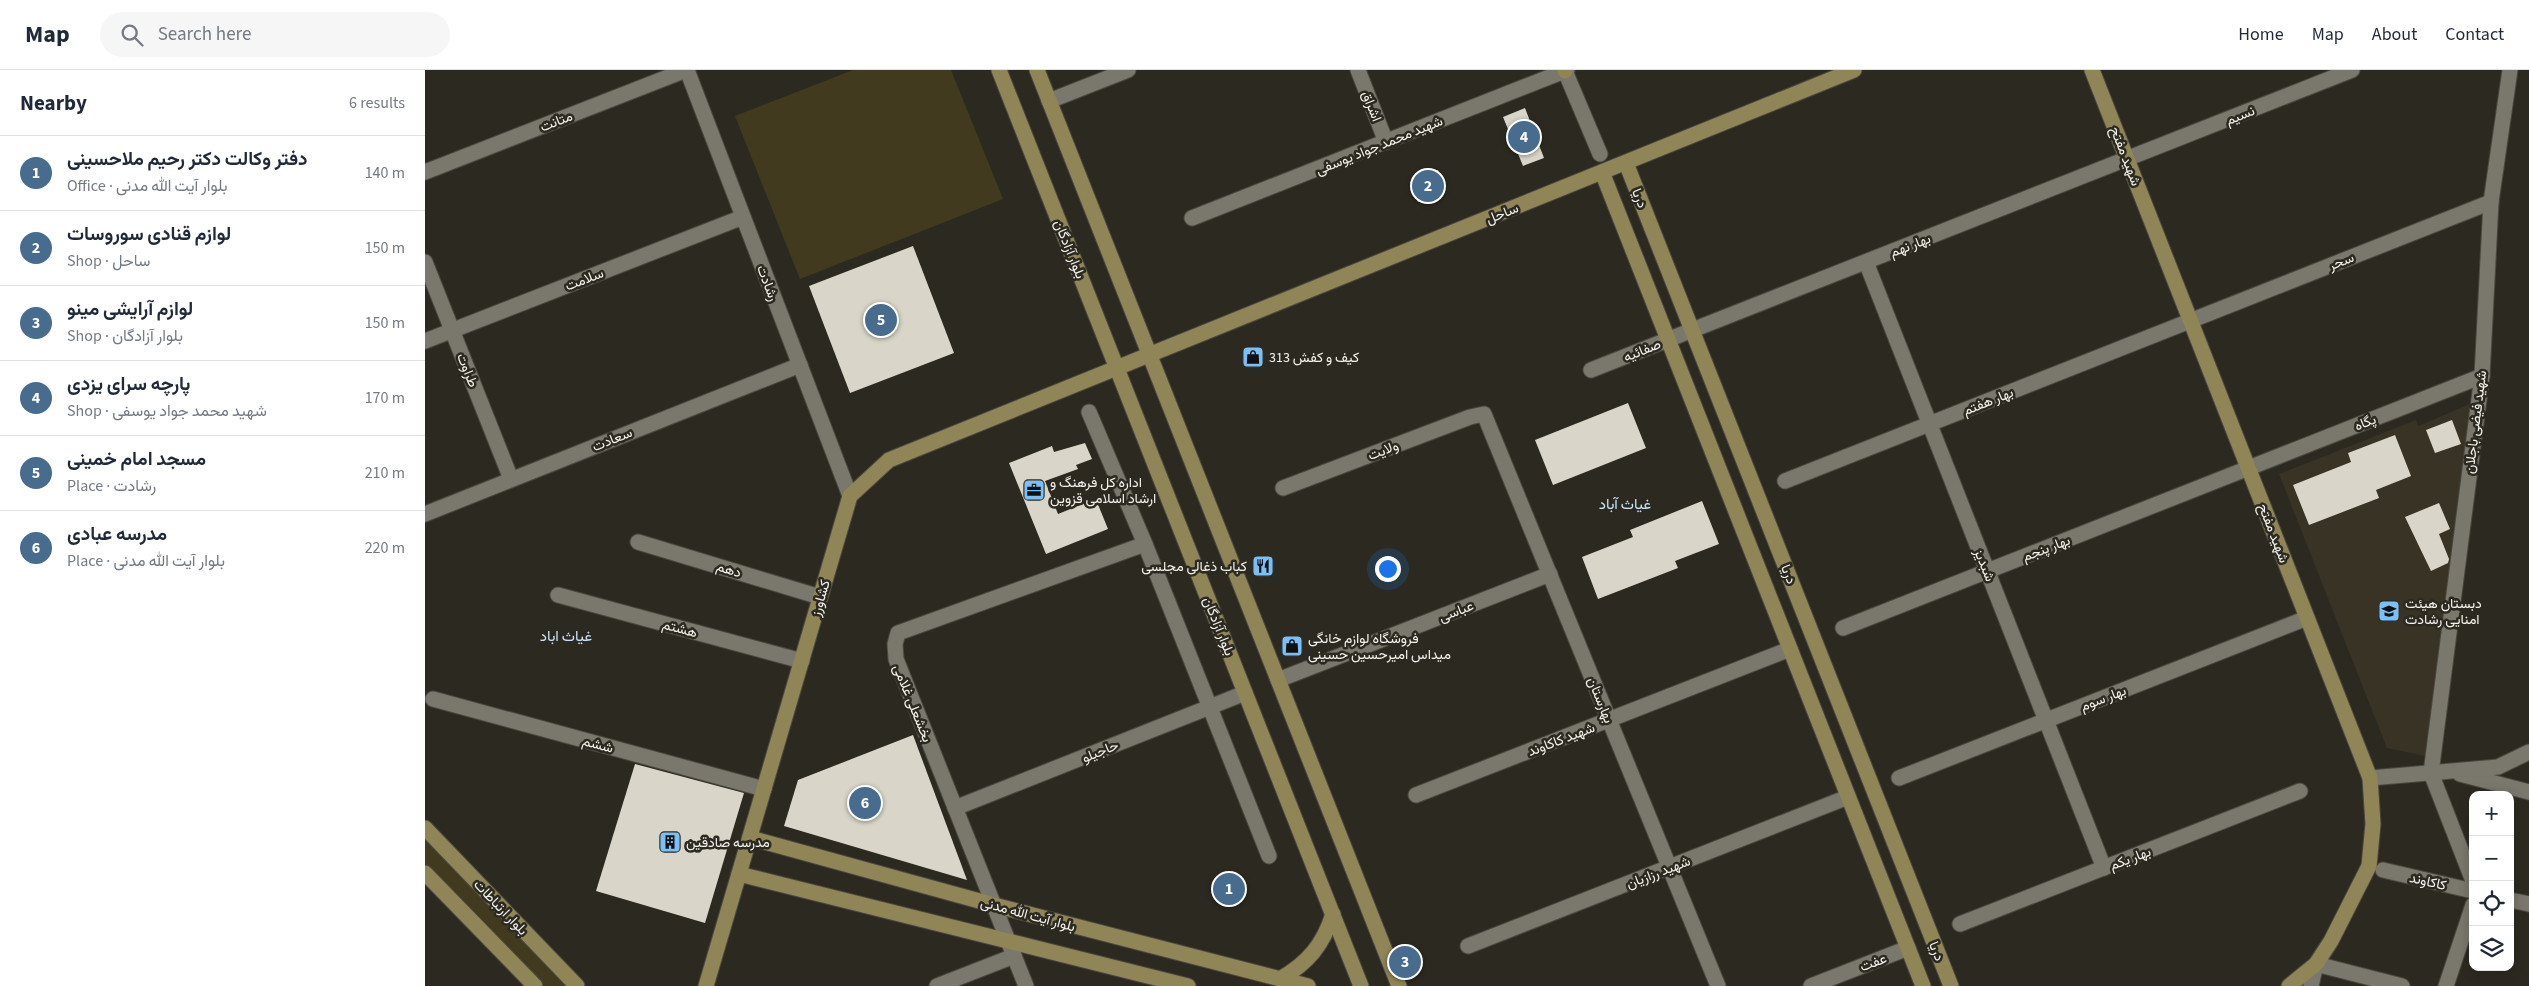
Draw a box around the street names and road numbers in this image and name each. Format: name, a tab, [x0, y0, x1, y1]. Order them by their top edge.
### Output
street label: اشراق	[1356, 88, 1386, 125]
street label: نسیم	[2223, 101, 2258, 131]
street label: متانت	[537, 107, 576, 137]
street label: شهید محمد جواد یوسفی	[1313, 111, 1446, 181]
street label: شهید مفتح	[2105, 124, 2146, 189]
street label: دریا	[1626, 186, 1652, 211]
street label: ساحل	[1483, 198, 1522, 229]
street label: بلوار آزادگان	[1048, 217, 1090, 282]
street label: بهار نهم	[1887, 229, 1934, 263]
street label: سحر	[2325, 248, 2357, 276]
street label: رشادت	[751, 262, 783, 305]
street label: سلامت	[562, 263, 607, 296]
street label: صفائیه	[1621, 334, 1664, 368]
street label: طراوت	[451, 350, 483, 390]
street label: شهید فیضی باجلان	[2460, 369, 2492, 475]
street label: بهار هفتم	[1960, 383, 2017, 421]
street label: پگاه	[2352, 410, 2379, 436]
street label: سعادت	[589, 423, 635, 457]
street label: ولایت	[1365, 436, 1402, 466]
street label: شهید مفتح	[2253, 501, 2294, 566]
street label: بهار پنجم	[2020, 531, 2073, 567]
street label: شبدیز	[1968, 545, 2000, 585]
street label: دهم	[714, 557, 744, 583]
street label: دریا	[1775, 562, 1801, 587]
street label: کشاورز	[806, 578, 836, 620]
street label: بلوار آزادگان	[1197, 594, 1239, 659]
street label: عباسی	[1436, 596, 1477, 628]
street label: هشتم	[660, 615, 700, 643]
street label: بخشعلی غلامی	[887, 661, 937, 745]
street label: بهارستان	[1582, 674, 1618, 726]
street label: بهار سوم	[2077, 681, 2129, 717]
street label: شهید کاکاوند	[1525, 718, 1598, 762]
street label: ششم	[580, 731, 616, 759]
street label: حاجیلو	[1079, 736, 1122, 768]
street label: بهار یکم	[2107, 842, 2154, 876]
street label: شهید رزازیان	[1623, 852, 1693, 894]
street label: کاکاوند	[2407, 868, 2448, 896]
street label: بلوار ارتباطات	[469, 875, 532, 940]
street label: بلوار آیت الله مدنی	[978, 893, 1077, 937]
street label: دریا	[1923, 939, 1949, 964]
street label: عفت	[1857, 949, 1890, 977]

